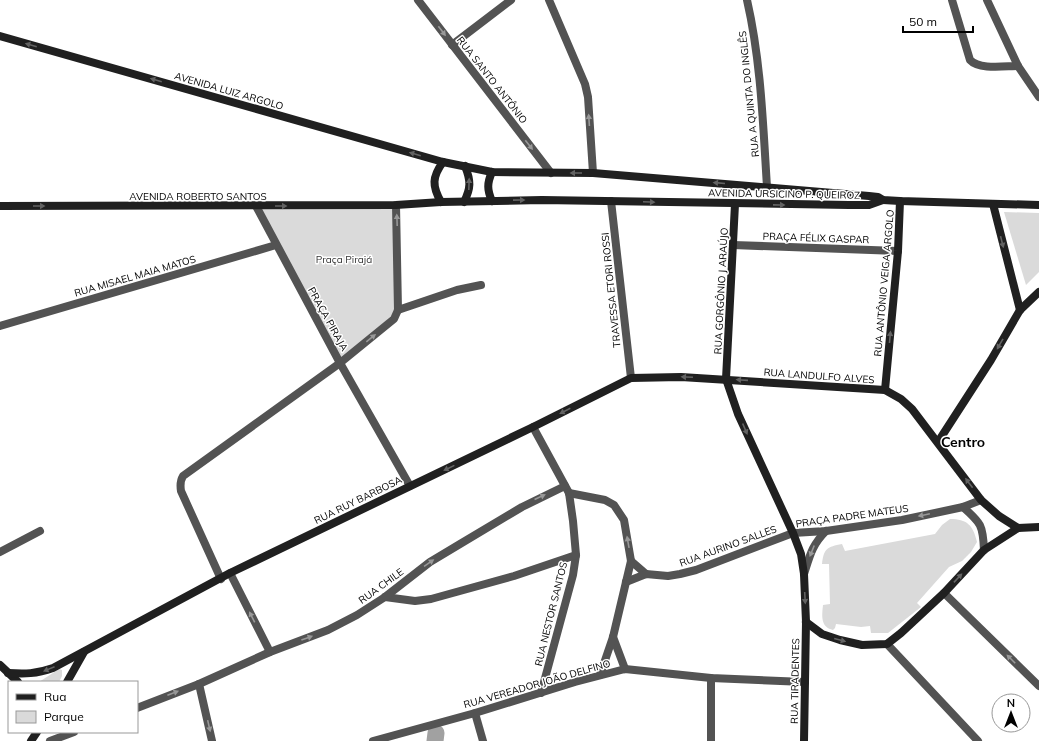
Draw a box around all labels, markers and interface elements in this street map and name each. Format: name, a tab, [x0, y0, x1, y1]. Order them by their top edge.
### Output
scale bar	[903, 8, 973, 34]
text: 50 m	[909, 14, 937, 29]
one-way arrow	[437, 26, 446, 37]
street label: RUA A QUINTA DO INGLÊS	[736, 30, 762, 158]
street label: RUA SANTO ANTÔNIO	[454, 34, 530, 126]
one-way arrow	[25, 42, 37, 48]
street label: AVENIDA LUIZ ARGOLO	[173, 69, 285, 113]
one-way arrow	[150, 77, 162, 83]
one-way arrow	[586, 114, 593, 126]
one-way arrow	[525, 140, 534, 151]
one-way arrow	[409, 151, 421, 157]
one-way arrow	[569, 170, 582, 176]
one-way arrow	[466, 177, 472, 190]
one-way arrow	[713, 179, 725, 186]
street label: AVENIDA URSICINO P. QUEIROZ	[708, 186, 860, 202]
street label: AVENIDA ROBERTO SANTOS	[129, 190, 267, 203]
one-way arrow	[513, 197, 525, 204]
one-way arrow	[643, 199, 656, 205]
one-way arrow	[773, 202, 786, 208]
one-way arrow	[33, 203, 46, 209]
one-way arrow	[275, 203, 288, 209]
street label: RUA ANTÔNIO VEIGA ARGOLO	[871, 209, 897, 357]
one-way arrow	[393, 214, 400, 226]
street label: RUA GORGÔNIO J ARAÚJO	[711, 227, 731, 355]
street label: PRAÇA FÉLIX GASPAR	[762, 230, 870, 246]
street label: TRAVESSA ETORI ROSSI	[598, 232, 624, 348]
one-way arrow	[1000, 236, 1006, 248]
street label: RUA MISAEL MAIA MATOS	[73, 252, 197, 300]
park label: Praça Pirajá	[316, 253, 372, 266]
street label: PRAÇA PIRAJA	[305, 285, 351, 354]
one-way arrow	[887, 331, 893, 343]
one-way arrow	[365, 334, 376, 343]
one-way arrow	[997, 338, 1004, 350]
street label: RUA LANDULFO ALVES	[763, 366, 875, 386]
one-way arrow	[681, 374, 693, 381]
one-way arrow	[736, 377, 748, 384]
one-way arrow	[560, 408, 571, 414]
one-way arrow	[742, 424, 748, 436]
district label: Centro	[941, 433, 985, 451]
one-way arrow	[443, 465, 454, 471]
street label: RUA RUY BARBOSA	[312, 473, 405, 527]
one-way arrow	[965, 478, 973, 489]
one-way arrow	[535, 494, 546, 500]
street label: PRAÇA PADRE MATEUS	[795, 502, 909, 530]
one-way arrow	[918, 513, 931, 519]
street label: RUA AURINO SALLES	[678, 522, 778, 570]
one-way arrow	[625, 536, 631, 549]
one-way arrow	[808, 545, 814, 557]
one-way arrow	[423, 559, 434, 568]
street label: RUA NESTOR SANTOS	[532, 561, 570, 667]
street label: RUA CHILE	[356, 565, 406, 607]
one-way arrow	[953, 573, 963, 583]
one-way arrow	[802, 592, 808, 605]
one-way arrow	[249, 611, 256, 623]
one-way arrow	[301, 635, 313, 641]
one-way arrow	[835, 637, 847, 643]
street label: RUA TIRADENTES	[788, 638, 802, 724]
one-way arrow	[1006, 654, 1016, 664]
street label: RUA VEREADOR JOÃO DELFINO	[462, 657, 612, 711]
one-way arrow	[44, 666, 55, 672]
legend	[8, 681, 138, 733]
text: Rua	[44, 689, 66, 704]
one-way arrow	[168, 690, 180, 696]
north arrow	[991, 693, 1031, 733]
text: N	[1007, 696, 1015, 710]
text: Parque	[44, 709, 84, 724]
one-way arrow	[206, 720, 212, 732]

